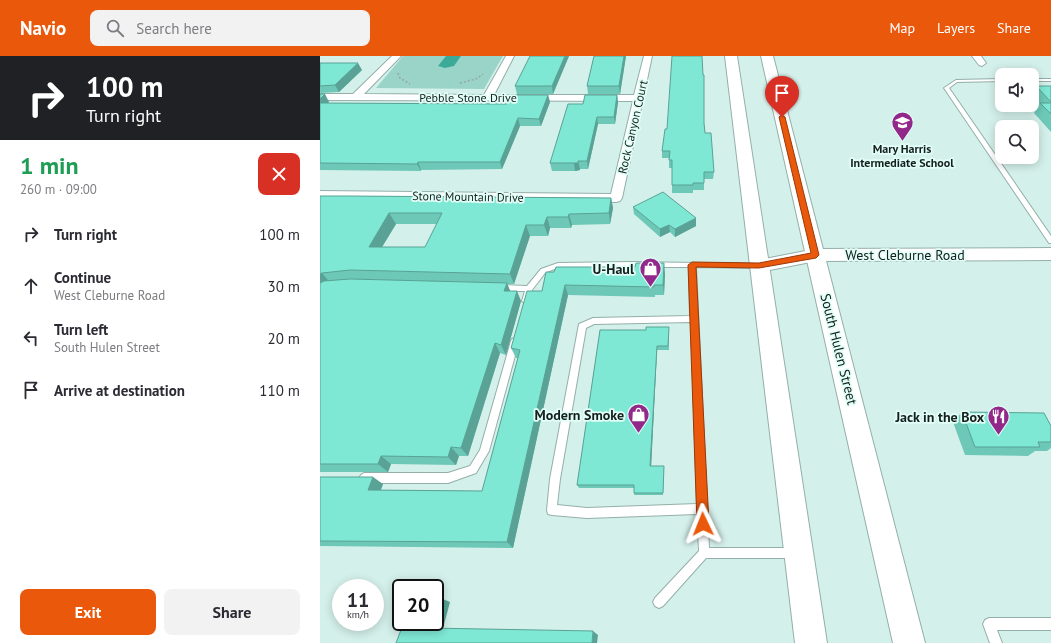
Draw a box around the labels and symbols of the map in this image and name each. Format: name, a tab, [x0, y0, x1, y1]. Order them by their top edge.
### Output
pin	[765, 76, 799, 117]
street label: Rock Canyon Court	[614, 79, 651, 175]
street label: Pebble Stone Drive	[419, 90, 517, 105]
school or university icon: Mary Harris Intermediate School	[889, 109, 915, 142]
place label: Mary Harris Intermediate School	[850, 141, 954, 170]
street label: Stone Mountain Drive	[412, 188, 524, 205]
street label: West Cleburne Road	[845, 246, 965, 264]
shop icon: U-Haul	[637, 256, 663, 289]
place label: U-Haul	[592, 260, 635, 278]
street label: South Hulen Street	[816, 292, 862, 407]
shop icon: Modern Smoke	[626, 402, 652, 435]
restaurant icon: Jack in the Box	[986, 404, 1012, 437]
place label: Modern Smoke	[535, 406, 624, 424]
place label: Jack in the Box	[894, 408, 985, 426]
position arrow	[682, 503, 724, 545]
speed limit sign: 20	[392, 579, 444, 631]

